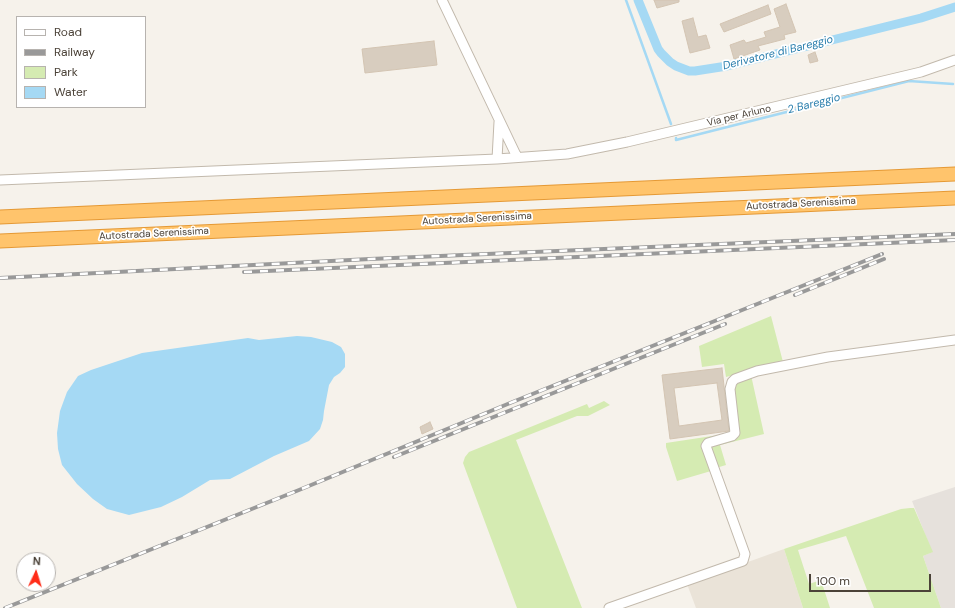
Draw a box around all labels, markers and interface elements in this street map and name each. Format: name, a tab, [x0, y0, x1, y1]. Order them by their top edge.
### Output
legend	[16, 16, 146, 108]
text: Road	[54, 24, 82, 40]
water label: Derivatore di Bareggio	[721, 33, 835, 73]
text: Railway	[54, 44, 95, 60]
text: Park	[54, 64, 78, 80]
text: Water	[54, 84, 87, 100]
water label: 2 Bareggio	[786, 91, 842, 117]
street label: Via per Arluno	[706, 103, 772, 129]
street label: Autostrada Serenissima	[746, 195, 856, 213]
street label: Autostrada Serenissima	[422, 210, 532, 228]
street label: Autostrada Serenissima	[99, 225, 209, 243]
north arrow	[16, 552, 56, 592]
text: N	[32, 554, 41, 568]
scale bar	[811, 566, 933, 592]
text: 100 m	[816, 573, 850, 589]

